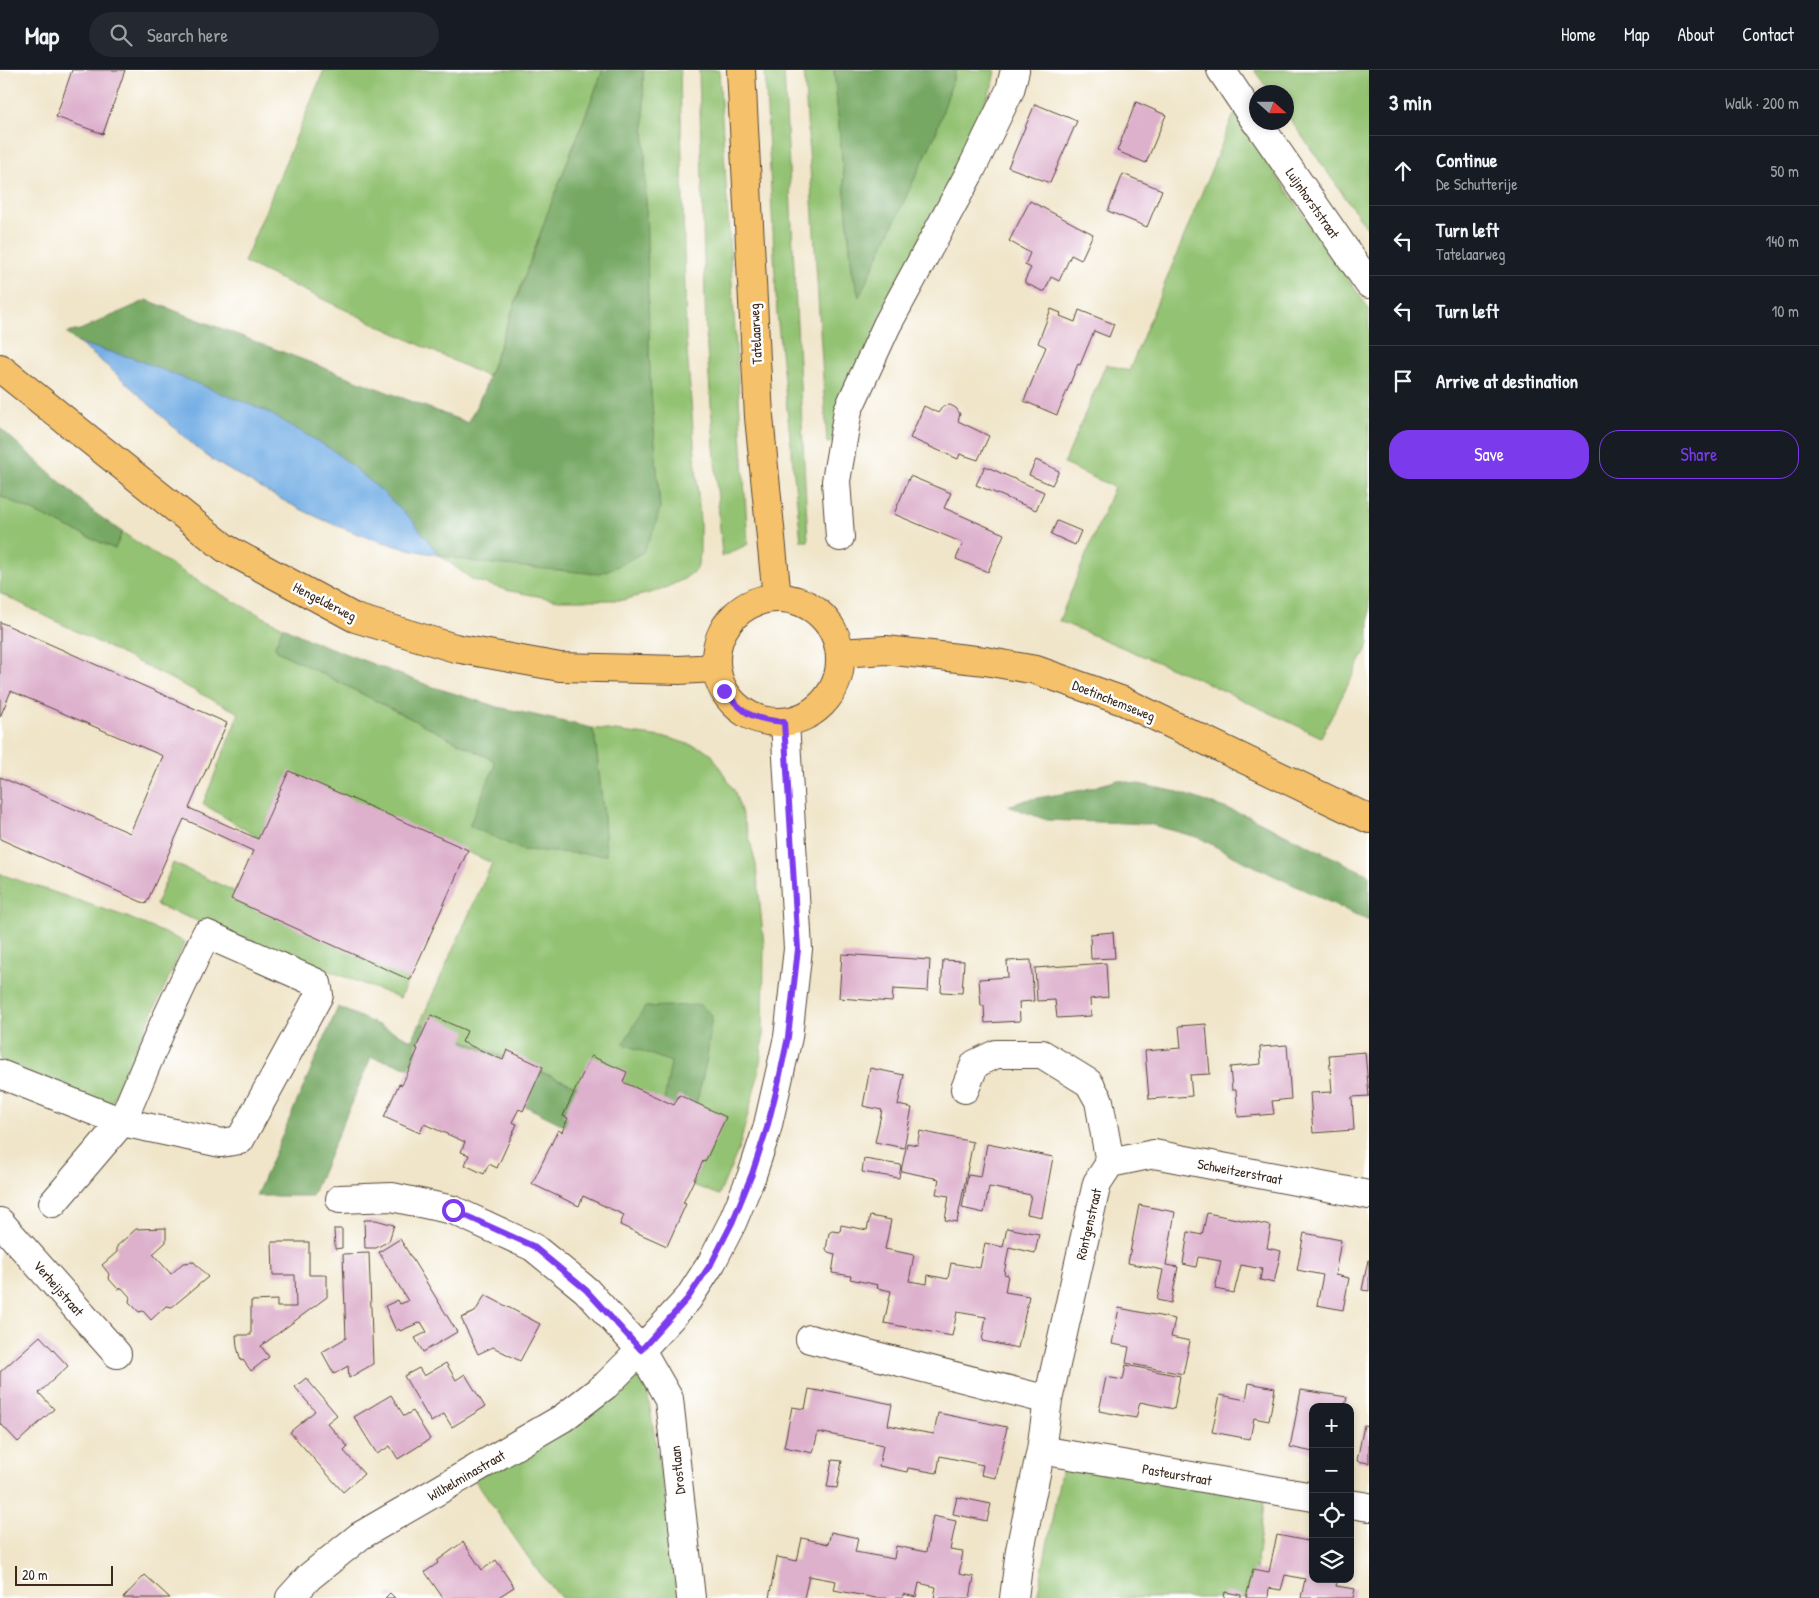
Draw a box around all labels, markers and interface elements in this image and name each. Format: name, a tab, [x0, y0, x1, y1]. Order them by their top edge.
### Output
search box	[89, 12, 439, 57]
text: Map	[25, 19, 59, 51]
icon: search	[107, 21, 135, 49]
text: Search here	[147, 22, 228, 48]
text: Home	[1561, 22, 1596, 47]
text: Map	[1624, 22, 1649, 47]
text: About	[1677, 22, 1714, 47]
text: Contact	[1742, 22, 1794, 47]
north arrow	[1249, 85, 1294, 130]
text: 3 min	[1389, 88, 1432, 117]
text: Walk · 200 m	[1725, 92, 1799, 114]
text: Continue	[1436, 147, 1497, 173]
icon: ahead	[1389, 157, 1417, 185]
text: 50 m	[1771, 160, 1799, 182]
street label: Luijnhorststraat	[1281, 164, 1344, 243]
text: De Schutterije	[1436, 173, 1518, 195]
text: Turn left	[1436, 217, 1499, 243]
icon: left	[1389, 227, 1417, 255]
text: 140 m	[1765, 230, 1799, 252]
text: Tatelaarweg	[1436, 243, 1506, 265]
icon: left	[1389, 297, 1417, 325]
text: Turn left	[1436, 298, 1499, 324]
text: 10 m	[1771, 300, 1799, 322]
street label: Tatelaarweg	[744, 303, 767, 365]
icon: arrive	[1389, 367, 1417, 395]
text: Arrive at destination	[1436, 368, 1578, 394]
button: Save	[1389, 430, 1589, 479]
button: Share	[1599, 430, 1799, 479]
street label: Hengelderweg	[290, 577, 360, 626]
street label: Doetinchemseweg	[1069, 675, 1158, 726]
route end	[713, 680, 736, 703]
street label: Schweitzerstraat	[1196, 1153, 1284, 1189]
street label: Röntgenstraat	[1071, 1186, 1106, 1262]
route start	[442, 1199, 465, 1222]
street label: Verheijstraat	[29, 1256, 89, 1321]
map controls	[1309, 1403, 1354, 1583]
button: +	[1309, 1403, 1354, 1448]
street label: Wilhelminastraat	[424, 1445, 508, 1505]
street label: Drostlaan	[665, 1445, 689, 1495]
button: −	[1309, 1448, 1354, 1493]
street label: Pasteurstraat	[1141, 1459, 1213, 1489]
button: locate	[1309, 1493, 1354, 1538]
button: layers	[1309, 1538, 1354, 1583]
scale bar	[15, 1563, 112, 1586]
text: 20 m	[22, 1565, 48, 1584]

